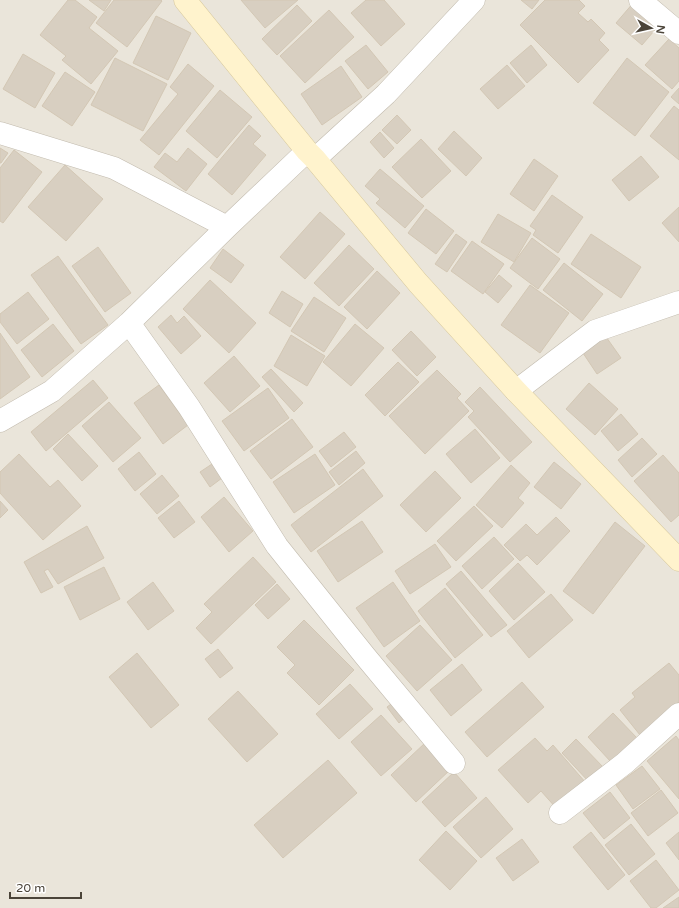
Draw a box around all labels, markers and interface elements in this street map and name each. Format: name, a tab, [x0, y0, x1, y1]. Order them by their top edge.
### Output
north arrow	[631, 8, 671, 48]
text: N	[653, 24, 667, 35]
scale bar	[10, 874, 81, 900]
text: 20 m	[16, 881, 45, 895]

